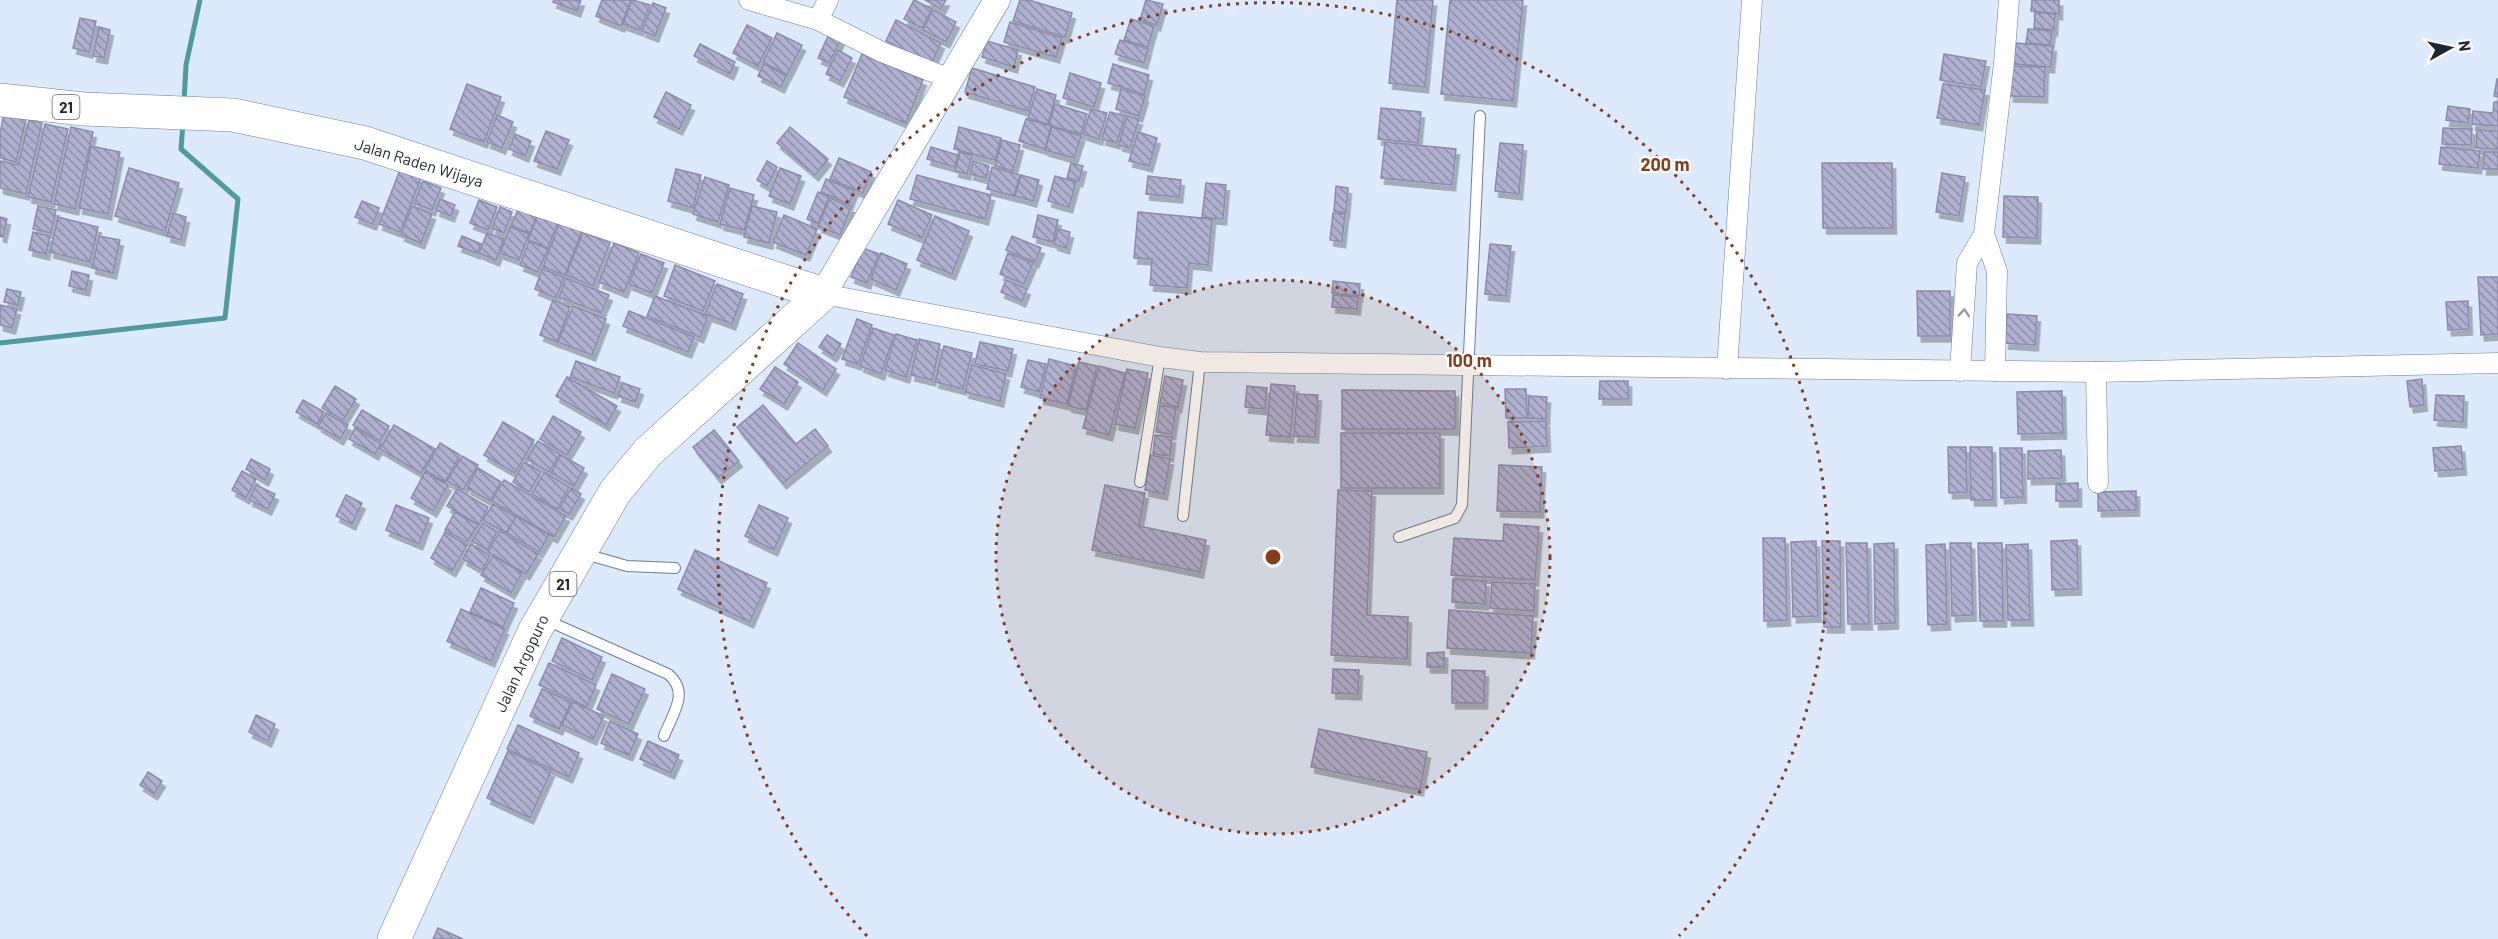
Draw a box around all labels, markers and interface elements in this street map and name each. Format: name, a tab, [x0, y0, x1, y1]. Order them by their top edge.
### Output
north arrow	[2420, 18, 2480, 78]
text: N	[2455, 39, 2475, 52]
road number: 21	[52, 95, 80, 119]
street label: Jalan Raden Wijaya	[352, 133, 486, 191]
text: 200 m	[1640, 153, 1690, 175]
one-way arrow	[1957, 308, 1970, 317]
text: 100 m	[1446, 349, 1492, 371]
centre of rings	[1263, 547, 1283, 567]
road number: 21	[550, 572, 576, 596]
street label: Jalan Argopuro	[490, 611, 552, 715]

